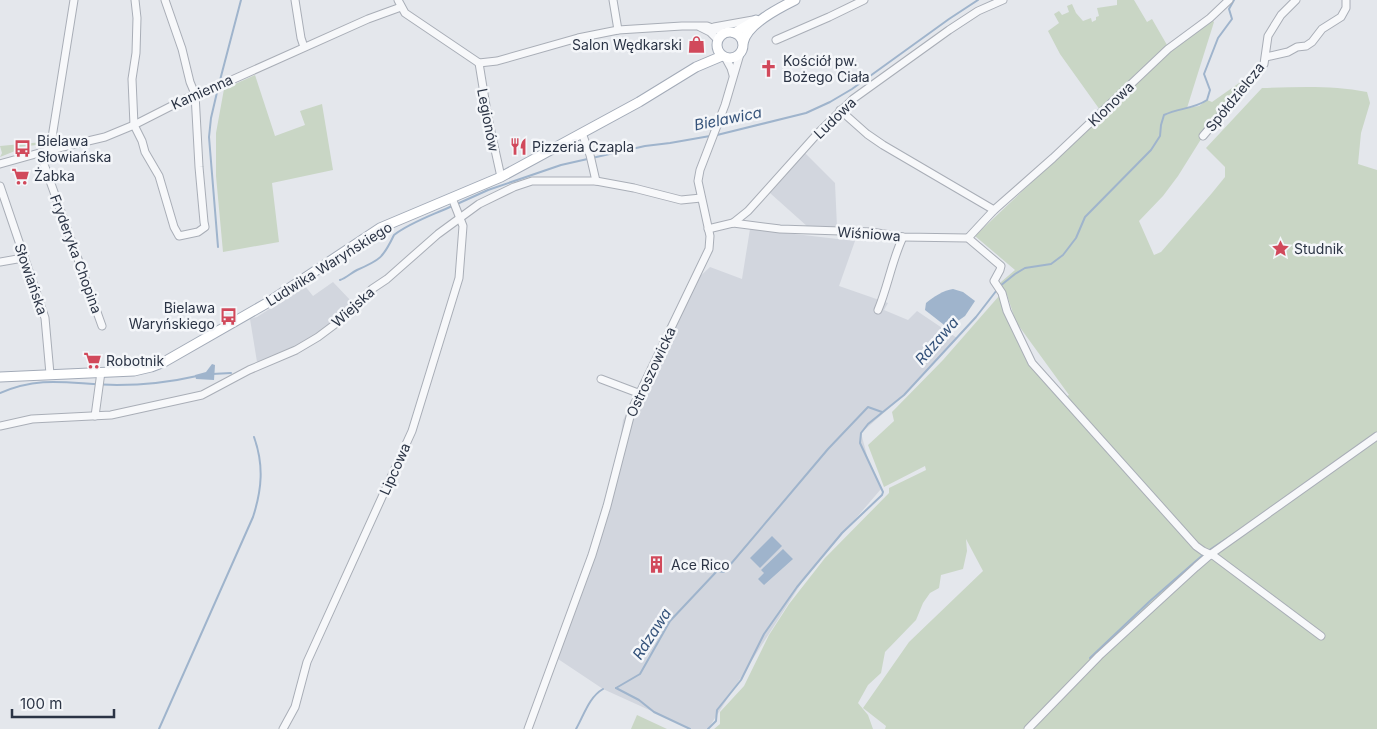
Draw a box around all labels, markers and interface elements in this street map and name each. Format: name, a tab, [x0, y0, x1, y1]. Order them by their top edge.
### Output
shop icon: Salon Wędkarski	[686, 35, 706, 55]
place label: Salon Wędkarski	[572, 36, 682, 53]
place label: Kościół pw. Bożego Ciała	[783, 52, 870, 85]
church icon: Kościół pw. Bożego Ciała	[759, 59, 779, 79]
street label: Spółdzielcza	[1202, 59, 1268, 135]
street label: Kamienna	[168, 70, 235, 113]
street label: Klonowa	[1084, 78, 1137, 130]
street label: Legionów	[474, 87, 503, 153]
street label: Ludowa	[810, 93, 859, 142]
water label: Bielawica	[692, 103, 763, 134]
place label: Bielawa Słowiańska	[37, 132, 111, 165]
restaurant icon: Pizzeria Czapla	[508, 137, 528, 157]
place label: Pizzeria Czapla	[532, 138, 634, 155]
bus stop icon: Bielawa Słowiańska	[13, 139, 33, 159]
supermarket icon: Żabka	[10, 166, 30, 186]
place label: Żabka	[34, 167, 75, 184]
street label: Fryderyka Chopina	[47, 192, 106, 316]
street label: Ludwika Waryńskiego	[263, 218, 395, 309]
street label: Wiśniowa	[837, 223, 901, 244]
place icon: Studnik	[1270, 239, 1290, 259]
place label: Studnik	[1294, 240, 1344, 257]
street label: Słowiańska	[11, 241, 52, 317]
street label: Wiejska	[328, 283, 378, 330]
place label: Bielawa Waryńskiego	[129, 299, 215, 332]
bus stop icon: Bielawa Waryńskiego	[219, 306, 239, 326]
water label: Rdzawa	[911, 313, 963, 368]
street label: Ostroszowicka	[622, 324, 679, 420]
supermarket icon: Robotnik	[82, 351, 102, 371]
place label: Robotnik	[106, 352, 164, 369]
street label: Lipcowa	[376, 440, 414, 498]
building icon: Ace Rico	[647, 555, 667, 575]
place label: Ace Rico	[671, 556, 730, 573]
water label: Rdzawa	[628, 605, 675, 663]
scale bar	[12, 686, 115, 718]
text: 100 m	[20, 694, 62, 713]

